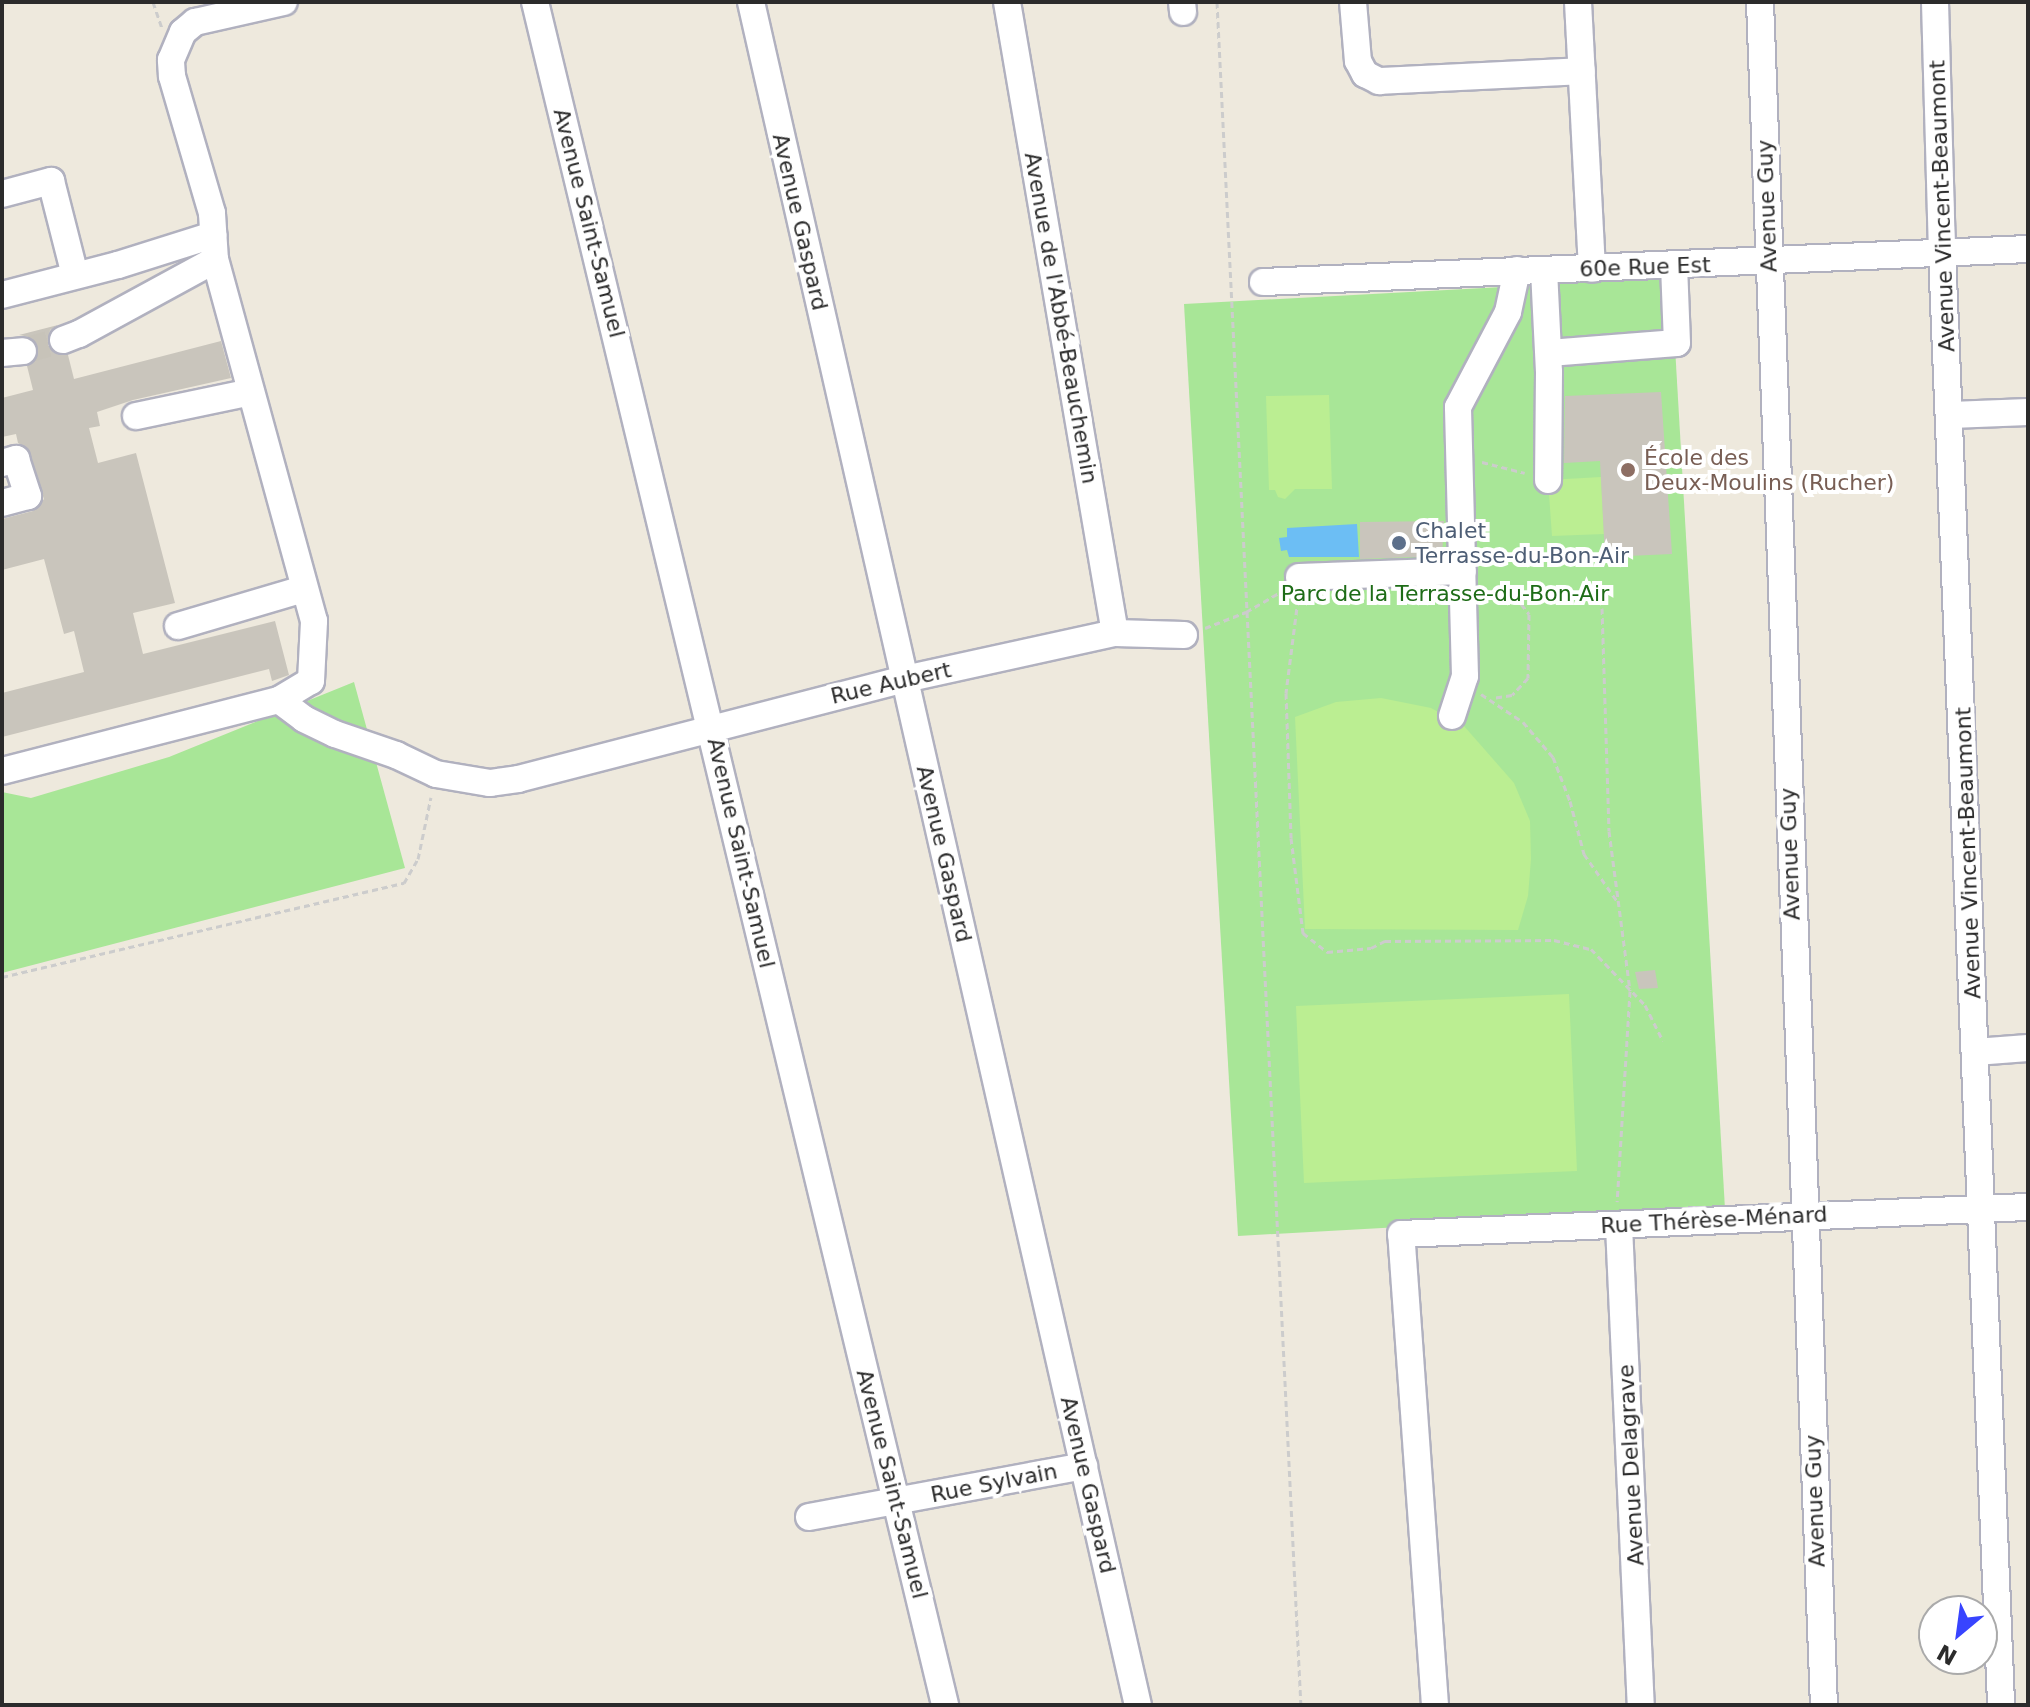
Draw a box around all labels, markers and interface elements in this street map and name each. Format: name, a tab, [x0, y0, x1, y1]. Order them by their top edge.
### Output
street label: Avenue Vincent-Beaumont	[1924, 60, 1960, 352]
street label: Avenue Saint-Samuel	[548, 106, 630, 340]
street label: Avenue Gaspard	[767, 131, 833, 313]
street label: Avenue Guy	[1751, 139, 1783, 273]
street label: Avenue de l'Abbé-Beauchemin	[1019, 150, 1103, 486]
street label: 60e Rue Est	[1579, 252, 1711, 282]
place label: École des Deux-Moulins (Rucher)	[1644, 444, 1894, 496]
marker: École des Deux-Moulins (Rucher)	[1619, 461, 1637, 479]
place label: Chalet Terrasse-du-Bon-Air	[1415, 517, 1629, 568]
marker: Chalet Terrasse-du-Bon-Air	[1390, 534, 1408, 552]
park label: Parc de la Terrasse-du-Bon-Air	[1281, 581, 1609, 607]
street label: Rue Aubert	[828, 656, 954, 710]
street label: Avenue Vincent-Beaumont	[1950, 707, 1986, 999]
street label: Avenue Saint-Samuel	[702, 735, 780, 971]
street label: Avenue Gaspard	[911, 763, 977, 945]
street label: Avenue Guy	[1774, 787, 1806, 921]
street label: Rue Thérèse-Ménard	[1600, 1201, 1828, 1239]
street label: Avenue Delagrave	[1613, 1364, 1649, 1566]
street label: Avenue Saint-Samuel	[851, 1367, 933, 1601]
street label: Avenue Gaspard	[1055, 1394, 1121, 1576]
street label: Avenue Guy	[1799, 1434, 1831, 1568]
street label: Rue Sylvain	[928, 1458, 1060, 1508]
north arrow	[1918, 1595, 1998, 1675]
text: N	[1933, 1639, 1961, 1670]

